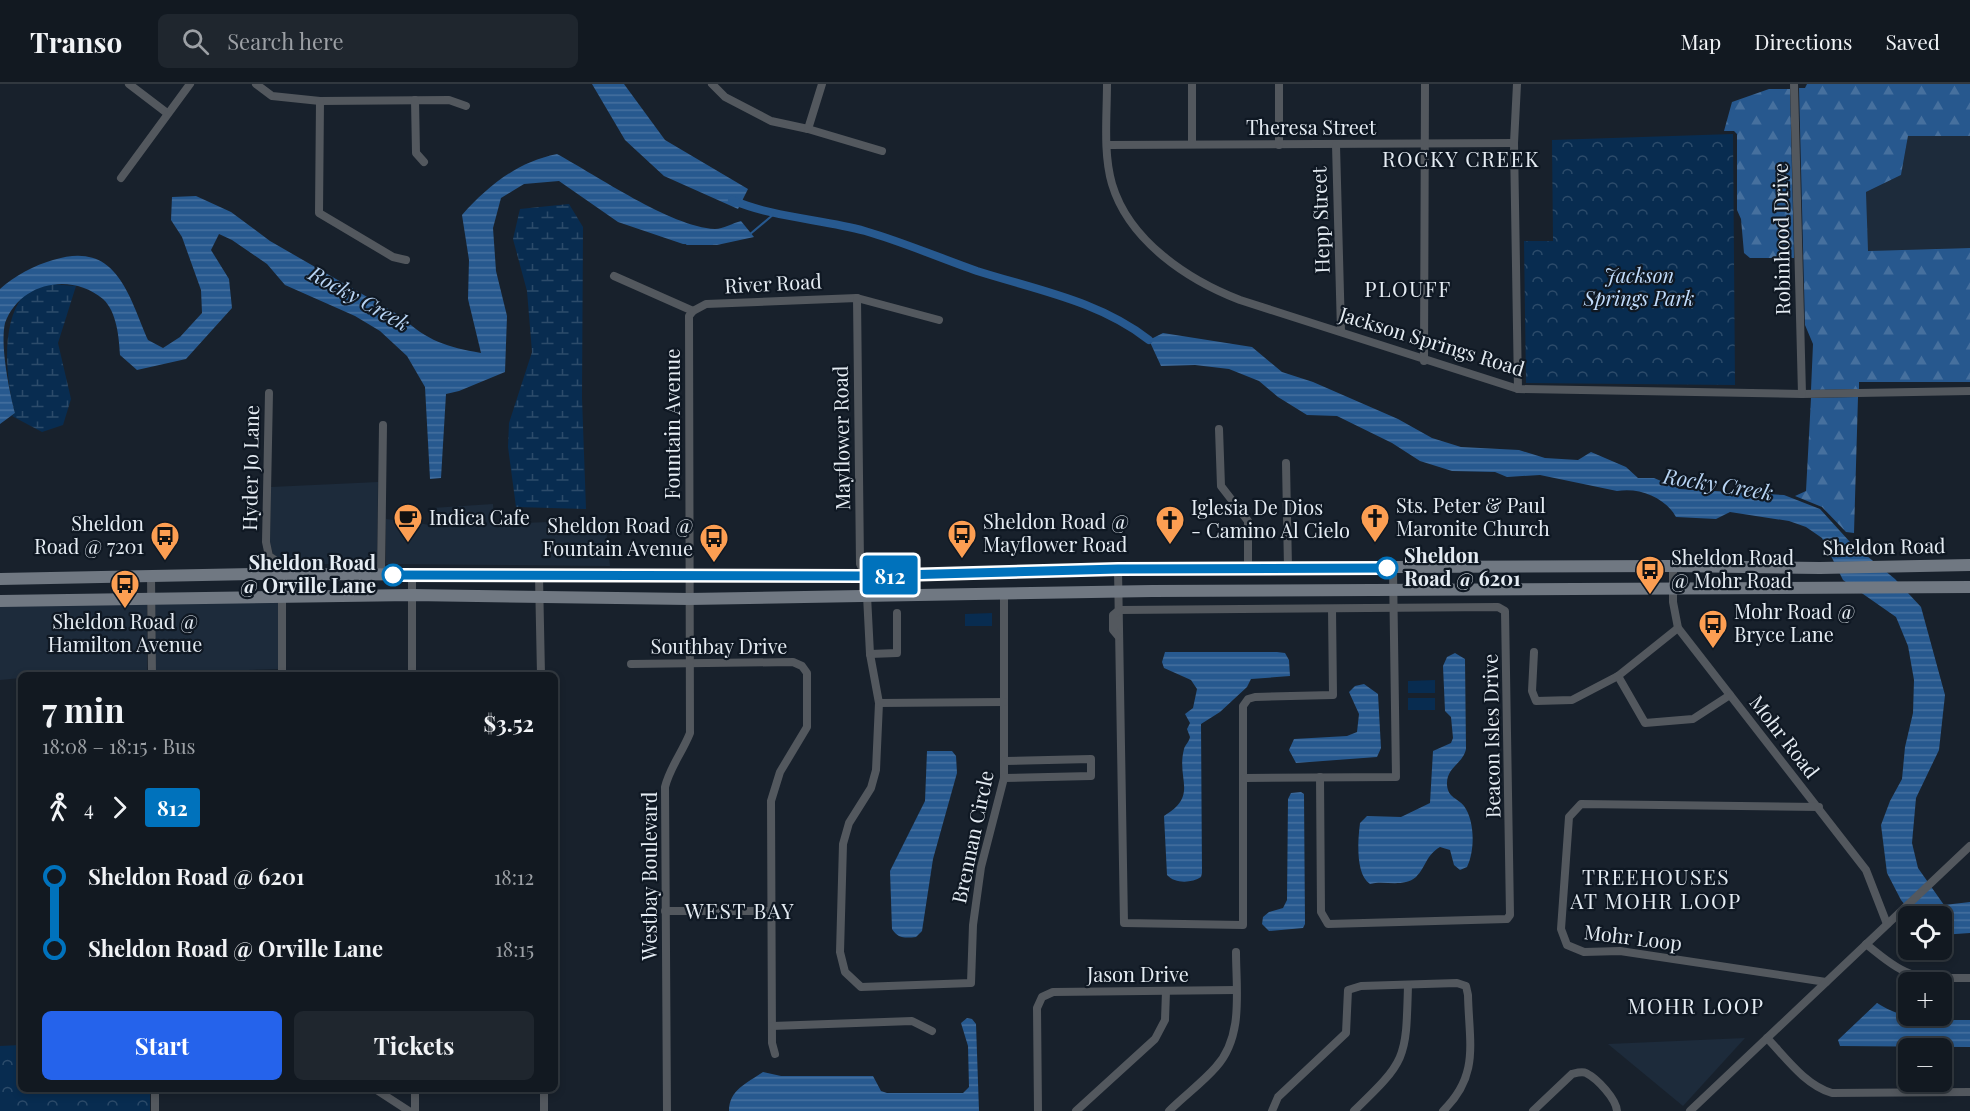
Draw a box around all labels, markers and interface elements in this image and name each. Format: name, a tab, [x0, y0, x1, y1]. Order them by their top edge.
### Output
search box	[158, 14, 578, 68]
text: Transo	[30, 23, 122, 60]
icon: search	[179, 25, 212, 58]
text: Search here	[227, 26, 344, 56]
text: Map	[1680, 27, 1721, 55]
text: Directions	[1754, 27, 1852, 55]
text: Saved	[1885, 27, 1940, 55]
street label: Theresa Street	[1246, 113, 1377, 140]
district label: ROCKY CREEK	[1382, 144, 1540, 172]
street label: Robinhood Drive	[1766, 163, 1795, 315]
street label: Hepp Street	[1304, 165, 1335, 274]
water label: Rocky Creek	[304, 258, 415, 336]
park label: Jackson Springs Park	[1583, 261, 1694, 311]
street label: River Road	[724, 266, 823, 299]
district label: PLOUFF	[1364, 274, 1452, 302]
street label: Jackson Springs Road	[1336, 299, 1529, 382]
street label: Fountain Avenue	[658, 349, 685, 499]
street label: Mayflower Road	[826, 365, 855, 510]
street label: Hyder Jo Lane	[235, 405, 264, 531]
water label: Rocky Creek	[1660, 460, 1775, 506]
place label: Sts. Peter & Paul Maronite Church	[1396, 491, 1550, 541]
place label: Iglesia De Dios - Camino Al Cielo	[1191, 493, 1350, 543]
cafe icon: Indica Cafe	[392, 502, 424, 544]
church icon: Sts. Peter & Paul Maronite Church	[1359, 502, 1391, 544]
place label: Indica Cafe	[429, 503, 530, 530]
church icon: Iglesia De Dios - Camino Al Cielo	[1154, 504, 1186, 546]
place label: Sheldon Road @ Mayflower Road	[983, 507, 1129, 557]
place label: Sheldon Road @ 7201	[34, 509, 144, 559]
place label: Sheldon Road @ Fountain Avenue	[542, 511, 693, 561]
bus stop icon: Sheldon Road @ Mayflower Road	[946, 518, 978, 560]
bus stop icon: Sheldon Road @ 7201	[149, 520, 181, 562]
bus stop icon: Sheldon Road @ Fountain Avenue	[698, 522, 730, 564]
street label: Sheldon Road	[1822, 531, 1946, 560]
place label: Sheldon Road @ 6201	[1404, 541, 1521, 591]
place label: Sheldon Road @ Mohr Road	[1671, 543, 1795, 593]
place label: Sheldon Road @ Orville Lane	[240, 548, 376, 598]
bus stop icon: Sheldon Road @ Mohr Road	[1634, 554, 1666, 596]
line badge: 812	[856, 556, 924, 594]
marker: Sheldon Road @ 6201	[1376, 557, 1398, 579]
text: 812	[875, 561, 905, 589]
marker: Sheldon Road @ Orville Lane	[382, 564, 404, 586]
bus stop icon: Sheldon Road @ Hamilton Avenue	[109, 568, 141, 610]
place label: Mohr Road @ Bryce Lane	[1734, 597, 1855, 647]
place label: Sheldon Road @ Hamilton Avenue	[48, 607, 202, 657]
bus stop icon: Mohr Road @ Bryce Lane	[1697, 608, 1729, 650]
street label: Southbay Drive	[651, 632, 787, 659]
street label: Beacon Isles Drive	[1476, 654, 1505, 818]
text: 7 min	[42, 687, 125, 731]
street label: Mohr Road	[1744, 689, 1826, 784]
text: $3.52	[483, 708, 534, 738]
text: 18:08 – 18:15 · Bus	[42, 732, 195, 759]
street label: Brennan Circle	[944, 768, 999, 906]
icon: walk	[42, 791, 75, 824]
icon: forward	[103, 791, 136, 824]
street label: Westbay Boulevard	[635, 791, 662, 961]
text: 812	[157, 793, 188, 821]
text: 4	[84, 794, 94, 821]
text: Sheldon Road @ 6201	[88, 861, 304, 891]
district label: TREEHOUSES AT MOHR LOOP	[1569, 862, 1742, 914]
text: 18:12	[494, 863, 534, 890]
district label: WEST BAY	[684, 896, 795, 924]
map controls	[1898, 906, 1952, 1092]
button: locate	[1898, 906, 1952, 960]
street label: Mohr Loop	[1583, 917, 1684, 956]
text: Sheldon Road @ Orville Lane	[88, 933, 383, 963]
text: 18:15	[495, 935, 534, 962]
street label: Jason Drive	[1086, 960, 1189, 987]
button: +	[1898, 972, 1952, 1026]
district label: MOHR LOOP	[1627, 991, 1765, 1019]
button: Start	[42, 1011, 282, 1080]
button: Tickets	[294, 1011, 534, 1080]
button: −	[1898, 1038, 1952, 1092]

